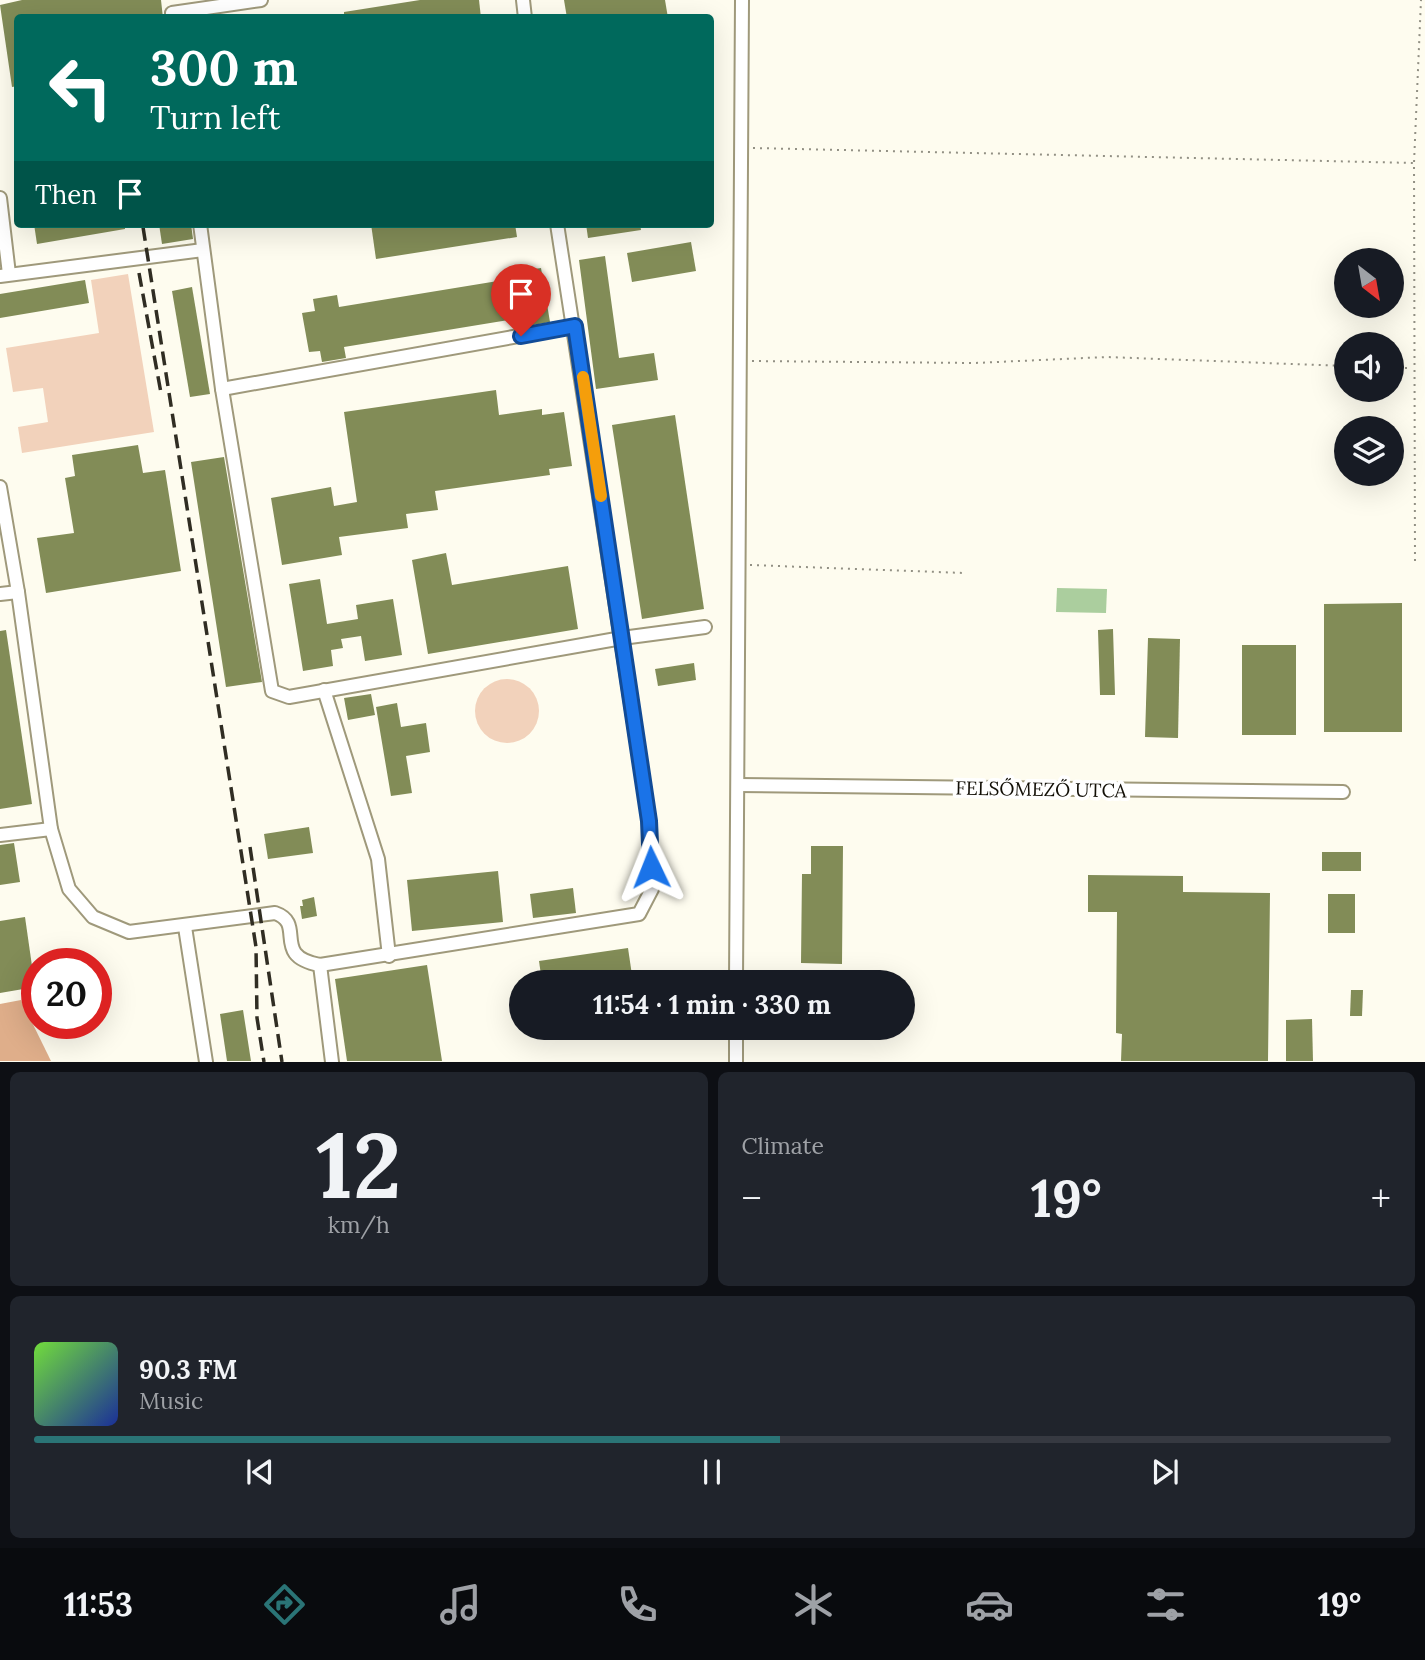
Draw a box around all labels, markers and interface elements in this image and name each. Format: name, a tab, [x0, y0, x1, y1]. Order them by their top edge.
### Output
text: 300 m	[150, 36, 298, 98]
icon: left	[35, 42, 126, 133]
text: Turn left	[150, 97, 280, 138]
icon: arrive	[111, 175, 149, 213]
text: Then	[35, 178, 97, 211]
north arrow	[1334, 248, 1404, 318]
map controls	[1334, 248, 1404, 486]
pin	[491, 264, 551, 336]
icon: arrive	[502, 275, 540, 313]
button: sound	[1334, 332, 1404, 402]
button: layers	[1334, 416, 1404, 486]
street label: FELSŐMEZŐ UTCA	[955, 776, 1128, 803]
position arrow	[614, 830, 688, 904]
speed limit sign: 20	[21, 948, 112, 1039]
text: 11:54 · 1 min · 330 m	[593, 988, 831, 1021]
text: 12	[316, 1106, 401, 1223]
text: Climate	[742, 1131, 824, 1160]
text: 19°	[1031, 1165, 1102, 1231]
text: −	[742, 1174, 762, 1222]
text: +	[1371, 1174, 1391, 1222]
text: km/h	[328, 1210, 390, 1239]
text: 90.3 FM	[139, 1353, 238, 1386]
text: Music	[139, 1386, 203, 1415]
icon: previous	[241, 1453, 279, 1491]
icon: pause	[693, 1453, 731, 1491]
icon: next	[1146, 1453, 1184, 1491]
icon: directions	[260, 1580, 309, 1629]
icon: music	[436, 1580, 485, 1629]
icon: phone	[613, 1580, 662, 1629]
icon: climate	[789, 1580, 838, 1629]
icon: car	[965, 1580, 1014, 1629]
icon: filters	[1141, 1580, 1190, 1629]
text: 11:53	[64, 1584, 133, 1625]
text: 19°	[1318, 1584, 1361, 1625]

